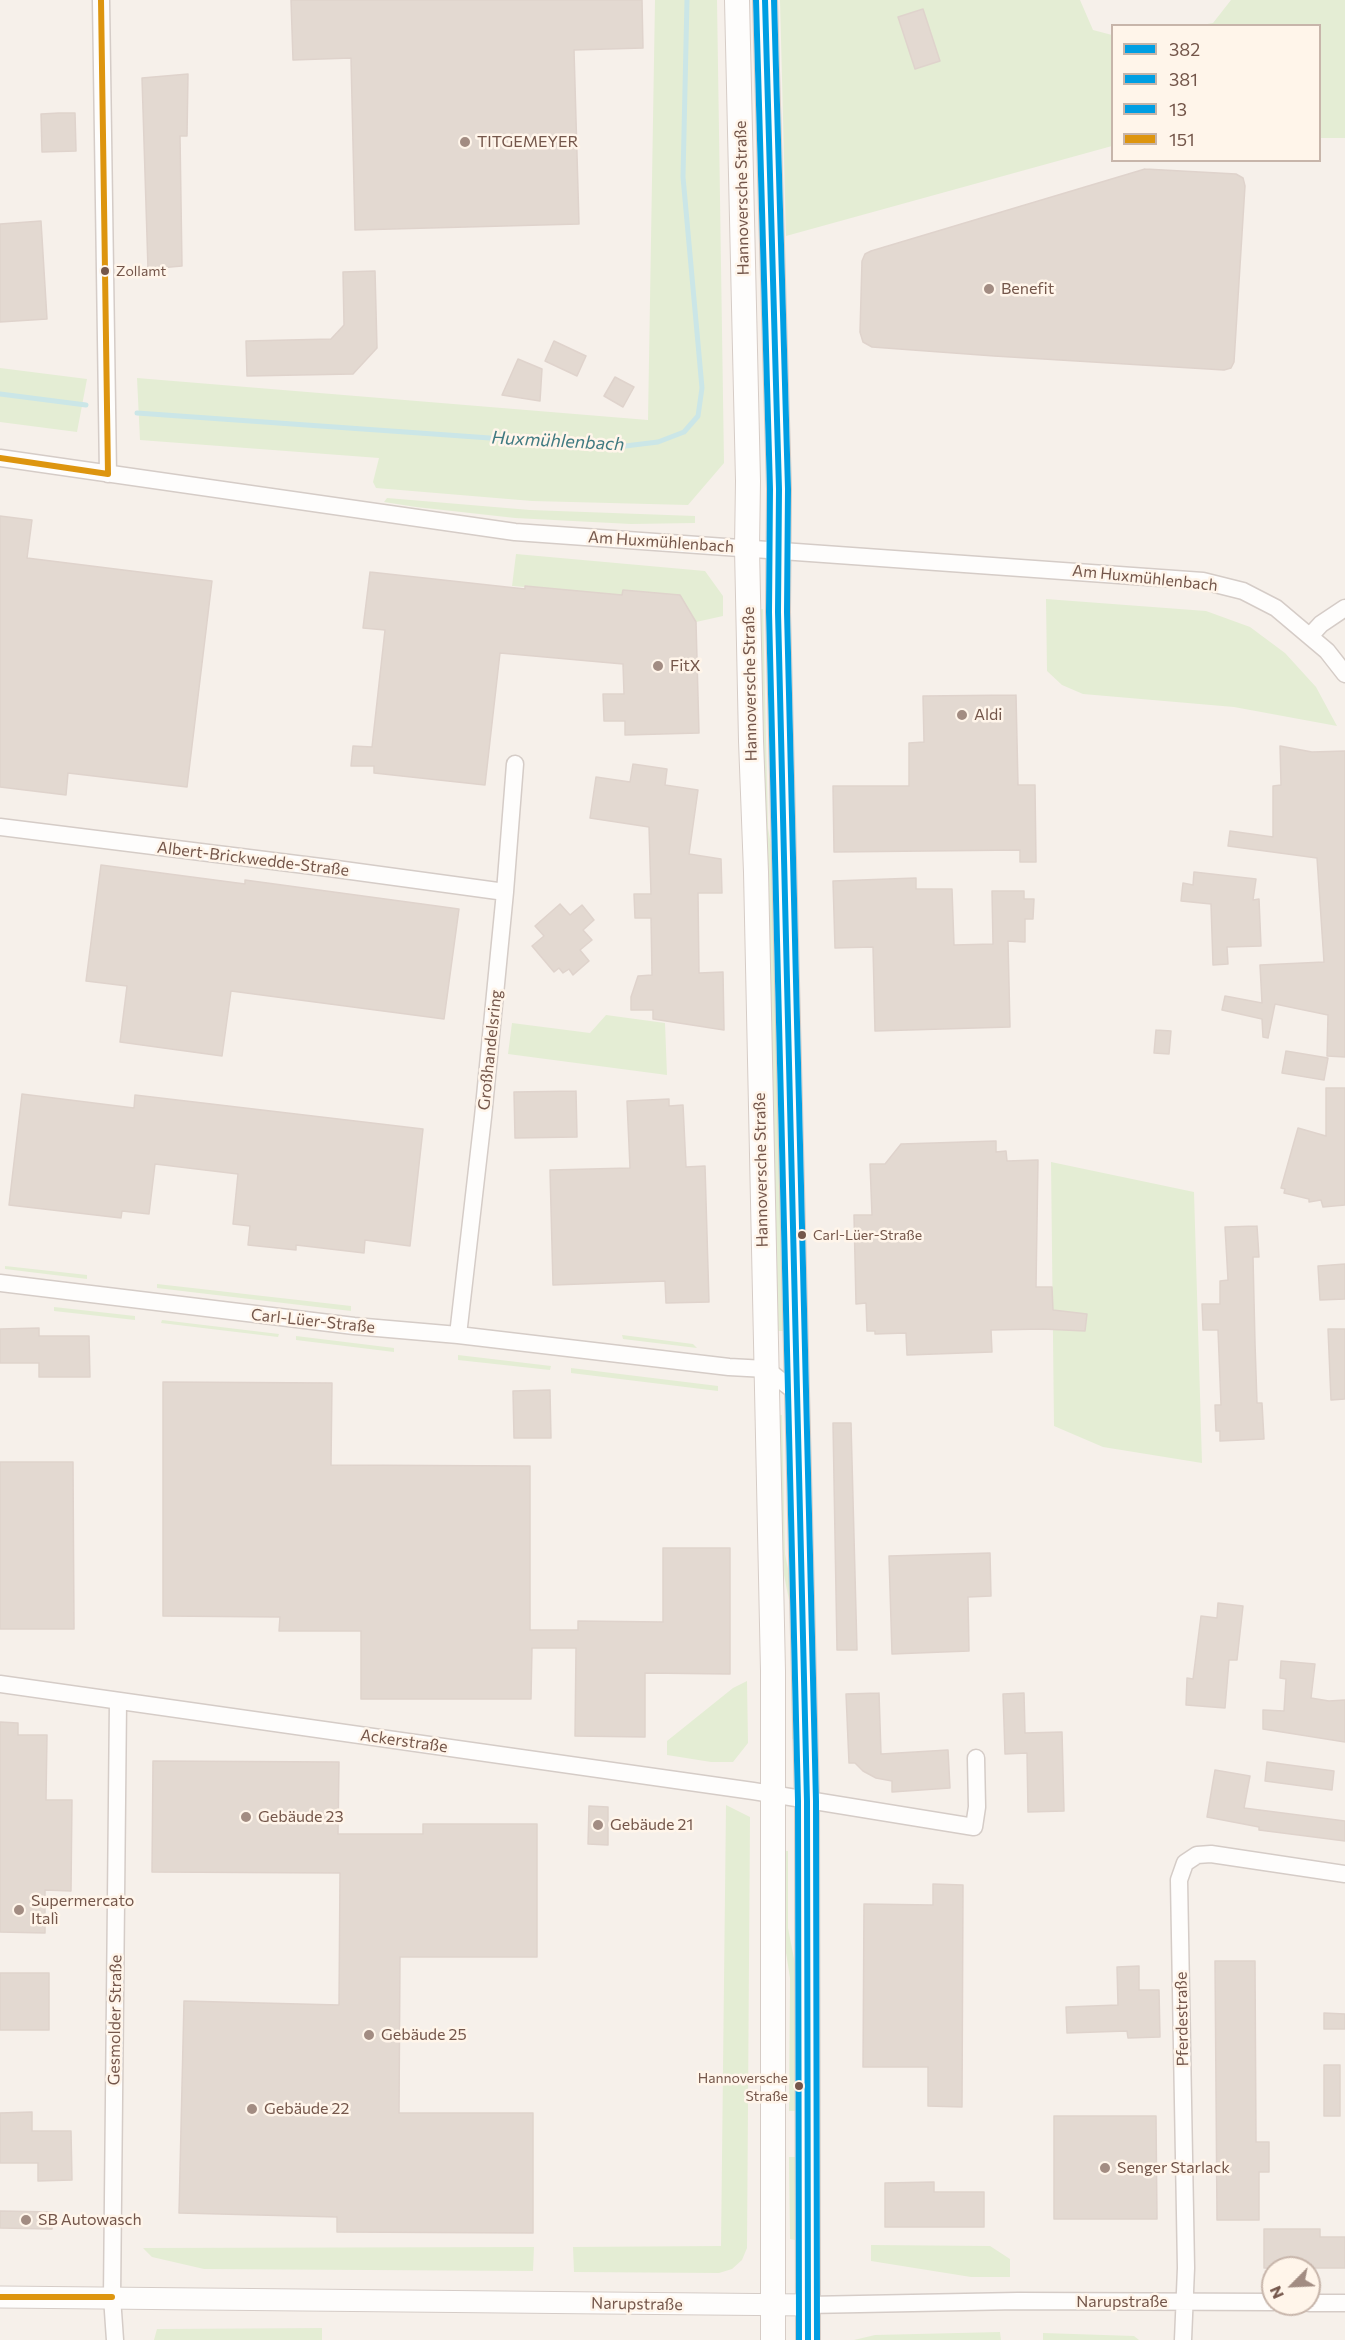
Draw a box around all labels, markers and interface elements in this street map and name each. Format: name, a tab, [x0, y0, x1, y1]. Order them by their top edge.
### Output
legend	[1111, 24, 1321, 162]
text: 382	[1169, 38, 1200, 60]
text: 381	[1169, 68, 1198, 90]
text: 13	[1169, 98, 1187, 120]
street label: Hannoversche Straße	[731, 120, 753, 276]
text: 151	[1169, 128, 1195, 150]
place label: TITGEMEYER	[477, 132, 578, 152]
marker: TITGEMEYER	[458, 135, 472, 149]
place label: Zollamt	[116, 263, 166, 279]
marker: Zollamt	[99, 265, 111, 277]
place label: Benefit	[1001, 279, 1054, 299]
marker: Benefit	[982, 282, 996, 296]
water label: Huxmühlenbach	[491, 427, 625, 455]
street label: Am Huxmühlenbach	[587, 527, 735, 557]
street label: Am Huxmühlenbach	[1071, 561, 1219, 595]
street label: Hannoversche Straße	[739, 606, 761, 762]
place label: FitX	[670, 656, 701, 676]
marker: FitX	[651, 659, 665, 673]
place label: Aldi	[974, 705, 1002, 725]
marker: Aldi	[955, 708, 969, 722]
street label: Albert-Brickwedde-Straße	[156, 838, 350, 880]
street label: Großhandelsring	[474, 989, 506, 1111]
street label: Hannoversche Straße	[750, 1092, 772, 1248]
place label: Carl-Lüer-Straße	[813, 1227, 922, 1243]
marker: Carl-Lüer-Straße	[796, 1229, 808, 1241]
street label: Carl-Lüer-Straße	[250, 1305, 376, 1337]
street label: Ackerstraße	[359, 1725, 449, 1757]
place label: Gebäude 23	[258, 1807, 344, 1827]
marker: Gebäude 23	[239, 1810, 253, 1824]
place label: Gebäude 21	[610, 1815, 693, 1835]
marker: Gebäude 21	[591, 1818, 605, 1832]
place label: Supermercato Italì	[31, 1891, 134, 1929]
marker: Supermercato Italì	[12, 1903, 26, 1917]
street label: Gesmolder Straße	[104, 1954, 126, 2086]
street label: Pferdestraße	[1172, 1971, 1192, 2067]
place label: Gebäude 25	[381, 2025, 467, 2045]
marker: Gebäude 25	[362, 2028, 376, 2042]
place label: Hannoversche Straße	[698, 2070, 788, 2102]
marker: Hannoversche Straße	[793, 2080, 805, 2092]
place label: Gebäude 22	[264, 2099, 349, 2119]
marker: Gebäude 22	[245, 2102, 259, 2116]
place label: Senger Starlack	[1117, 2158, 1230, 2178]
marker: Senger Starlack	[1098, 2161, 1112, 2175]
place label: SB Autowasch	[38, 2210, 142, 2230]
marker: SB Autowasch	[19, 2213, 33, 2227]
north arrow	[1261, 2256, 1321, 2316]
text: N	[1265, 2283, 1287, 2302]
street label: Narupstraße	[1076, 2292, 1168, 2312]
street label: Narupstraße	[591, 2294, 683, 2314]

